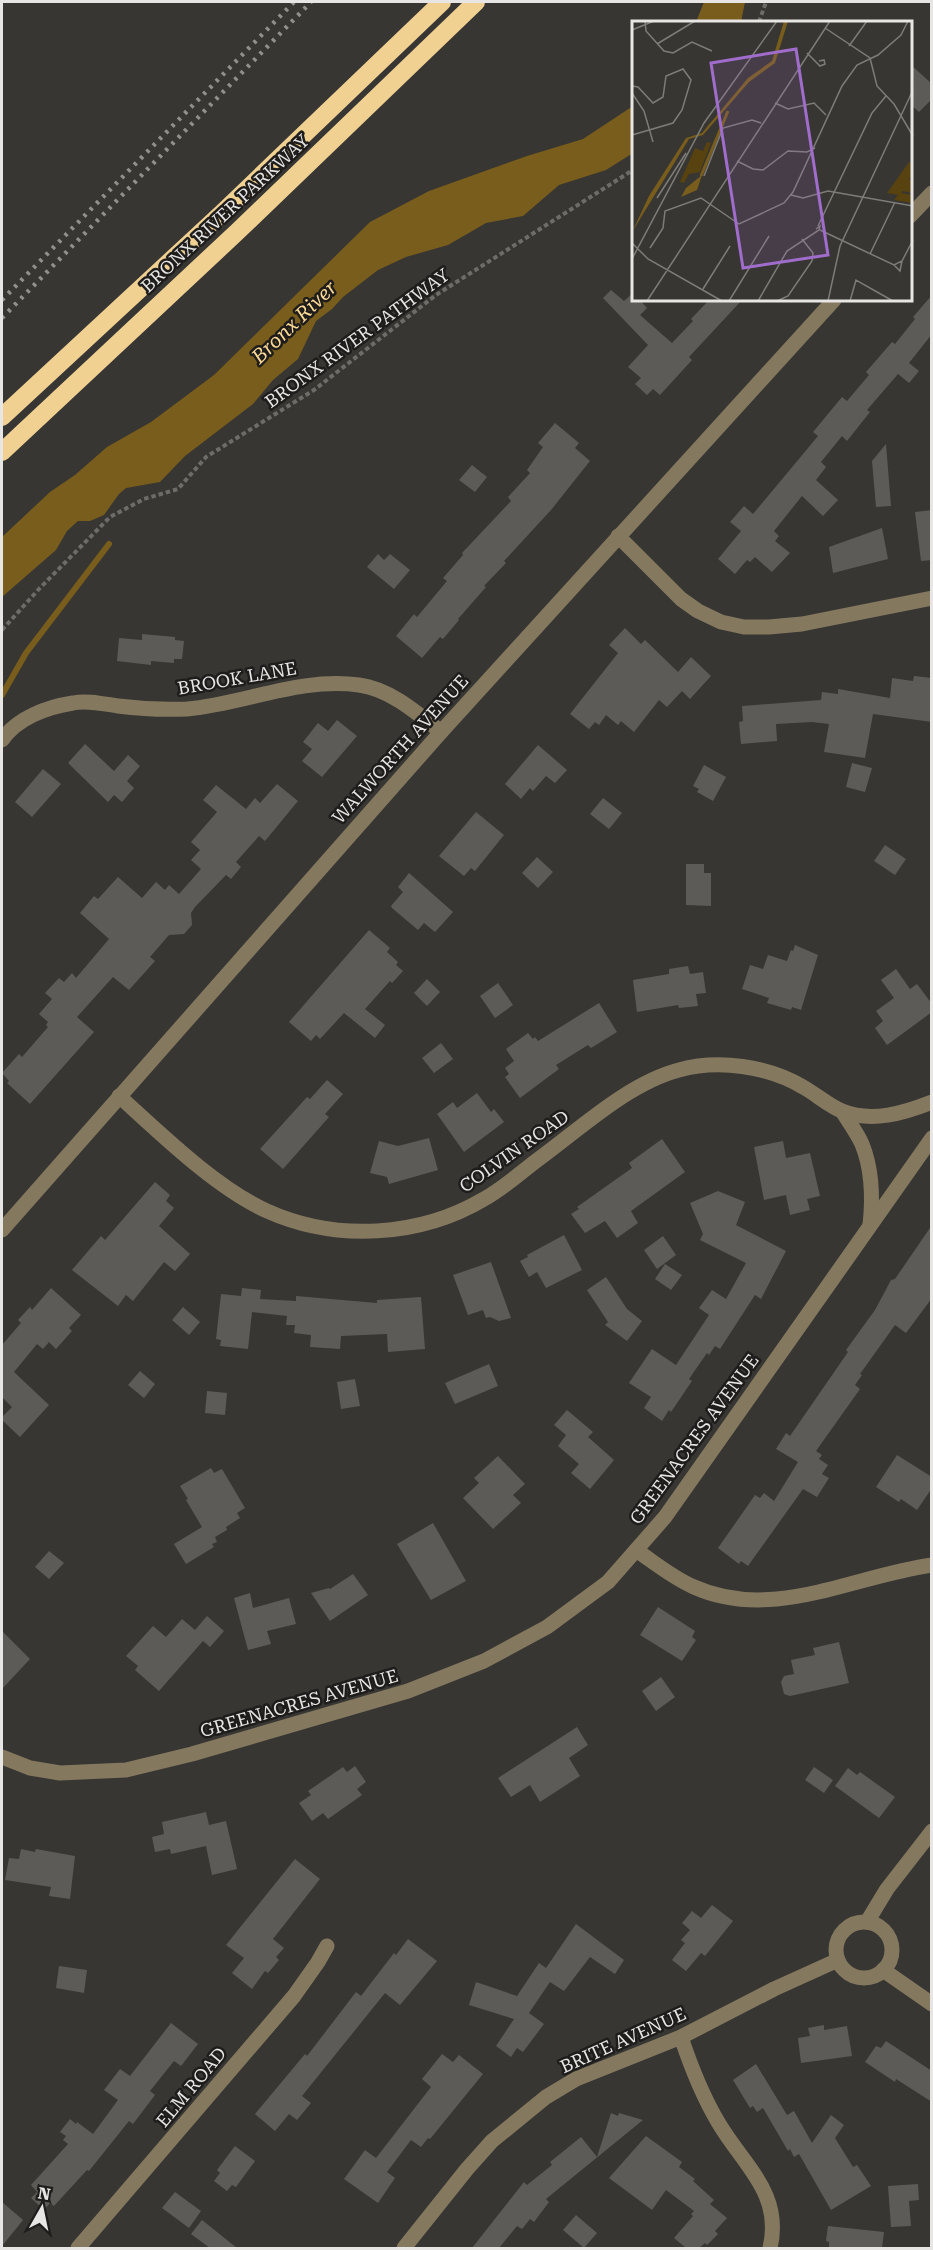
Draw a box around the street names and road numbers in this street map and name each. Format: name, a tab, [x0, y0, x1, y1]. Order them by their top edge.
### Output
street label: BRONX RIVER PARKWAY	[137, 129, 314, 296]
street label: BRONX RIVER PATHWAY	[261, 264, 454, 412]
street label: BROOK LANE	[176, 657, 298, 699]
street label: WALWORTH AVENUE	[328, 670, 472, 828]
street label: COLVIN ROAD	[455, 1105, 573, 1197]
street label: GREENACRES AVENUE	[625, 1350, 763, 1528]
street label: GREENACRES AVENUE	[198, 1665, 400, 1741]
street label: BRITE AVENUE	[557, 2003, 689, 2077]
street label: ELM ROAD	[152, 2043, 230, 2131]

